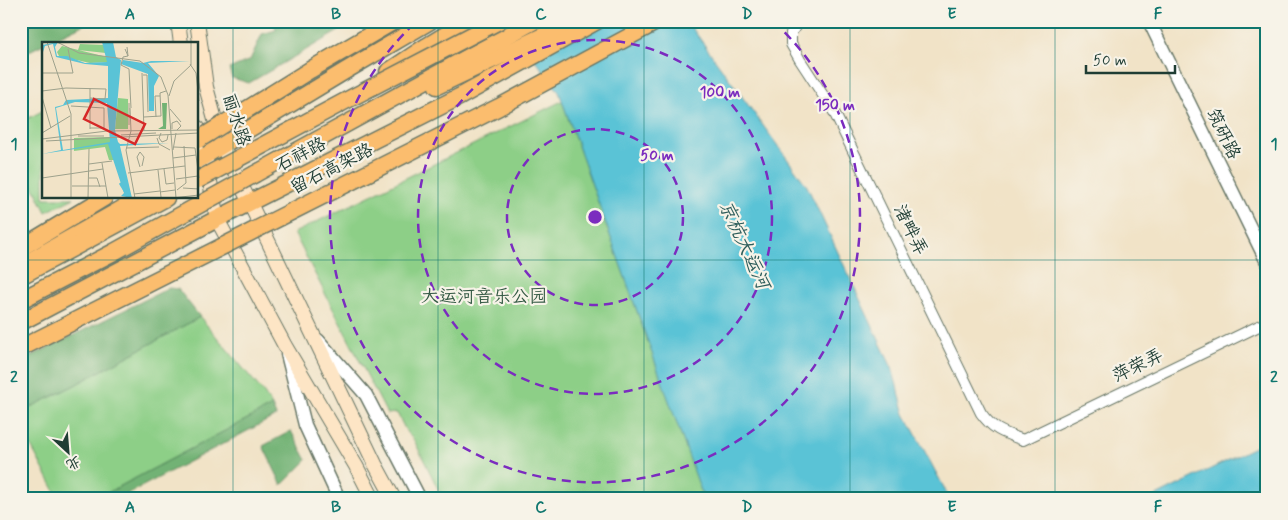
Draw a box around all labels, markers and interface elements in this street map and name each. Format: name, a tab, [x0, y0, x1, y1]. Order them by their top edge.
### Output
text: A	[125, 4, 135, 25]
text: B	[331, 4, 341, 25]
text: C	[535, 4, 547, 25]
text: D	[741, 4, 753, 25]
text: E	[947, 4, 957, 25]
text: F	[1154, 4, 1163, 25]
inset map	[42, 42, 199, 199]
scale bar	[1086, 42, 1174, 74]
text: 50 m	[1093, 51, 1127, 71]
text: 100 m	[700, 83, 740, 103]
street label: 丽水路	[216, 91, 256, 149]
text: 150 m	[815, 96, 855, 116]
street label: 筑研路	[1200, 104, 1246, 164]
street label: 石祥路	[271, 132, 331, 178]
text: 1	[10, 134, 18, 155]
text: 1	[1270, 134, 1278, 155]
street label: 留石高架路	[286, 138, 378, 200]
text: 50 m	[640, 146, 674, 166]
water label: 京杭大运河	[713, 197, 777, 296]
street label: 渚畔弄	[887, 200, 933, 260]
centre of rings	[586, 208, 604, 226]
park label: 大运河音乐公园	[421, 285, 547, 309]
street label: 萍荣弄	[1108, 343, 1168, 389]
text: 2	[10, 367, 18, 388]
text: 2	[1270, 367, 1278, 388]
north arrow	[42, 428, 92, 478]
text: 北	[63, 452, 83, 474]
text: A	[125, 497, 135, 518]
text: B	[331, 497, 341, 518]
text: C	[535, 497, 547, 518]
text: D	[741, 497, 753, 518]
text: E	[947, 497, 957, 518]
text: F	[1154, 497, 1163, 518]

